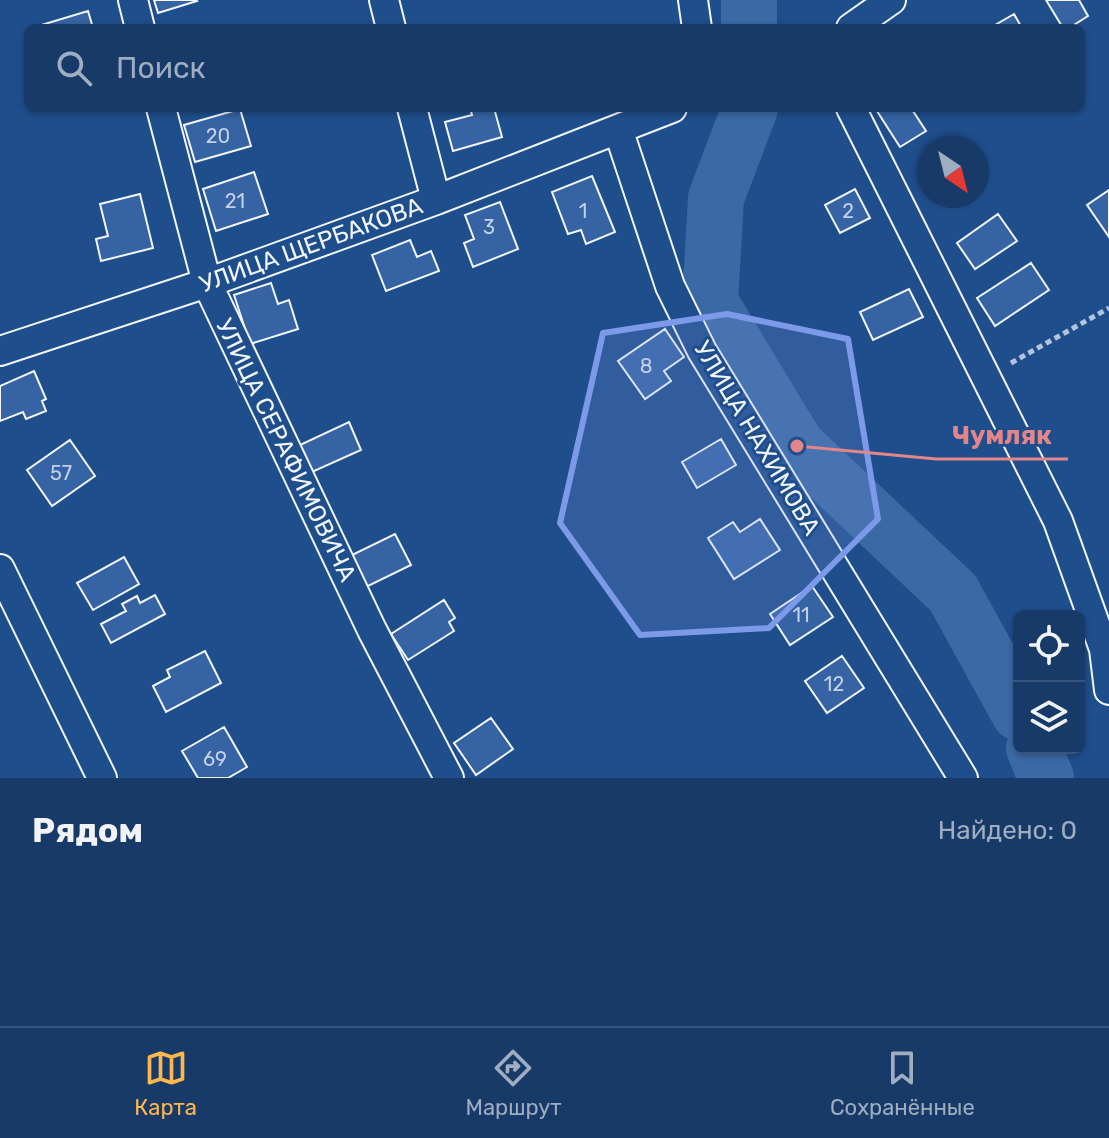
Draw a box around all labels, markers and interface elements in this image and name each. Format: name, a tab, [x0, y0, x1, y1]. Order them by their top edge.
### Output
search box	[24, 24, 1085, 112]
icon: search	[52, 46, 96, 90]
text: Поиск	[116, 50, 206, 86]
house number: 20	[206, 124, 230, 148]
north arrow	[917, 136, 989, 208]
house number: 21	[225, 189, 245, 213]
street label: УЛИЦА ЩЕРБАКОВА	[196, 192, 426, 298]
house number: 1	[579, 199, 587, 223]
house number: 2	[842, 199, 854, 223]
house number: 3	[483, 215, 495, 239]
street label: УЛИЦА СЕРАФИМОВИЧА	[210, 314, 362, 586]
street label: УЛИЦА НАХИМОВА	[688, 336, 826, 540]
house number: 8	[640, 354, 652, 378]
callout: Чумляк	[936, 409, 1068, 459]
text: Чумляк	[952, 420, 1052, 451]
house number: 57	[50, 461, 72, 485]
house number: 11	[792, 603, 810, 627]
map controls	[1013, 610, 1085, 754]
button: locate	[1013, 610, 1085, 682]
house number: 12	[824, 672, 844, 696]
button: layers	[1013, 682, 1085, 754]
house number: 69	[203, 747, 227, 771]
text: Рядом	[32, 810, 143, 851]
text: Найдено: 0	[938, 815, 1077, 846]
tab: Карта	[134, 1046, 197, 1121]
tab: Маршрут	[465, 1046, 561, 1121]
tab: Сохранённые	[830, 1046, 975, 1121]

